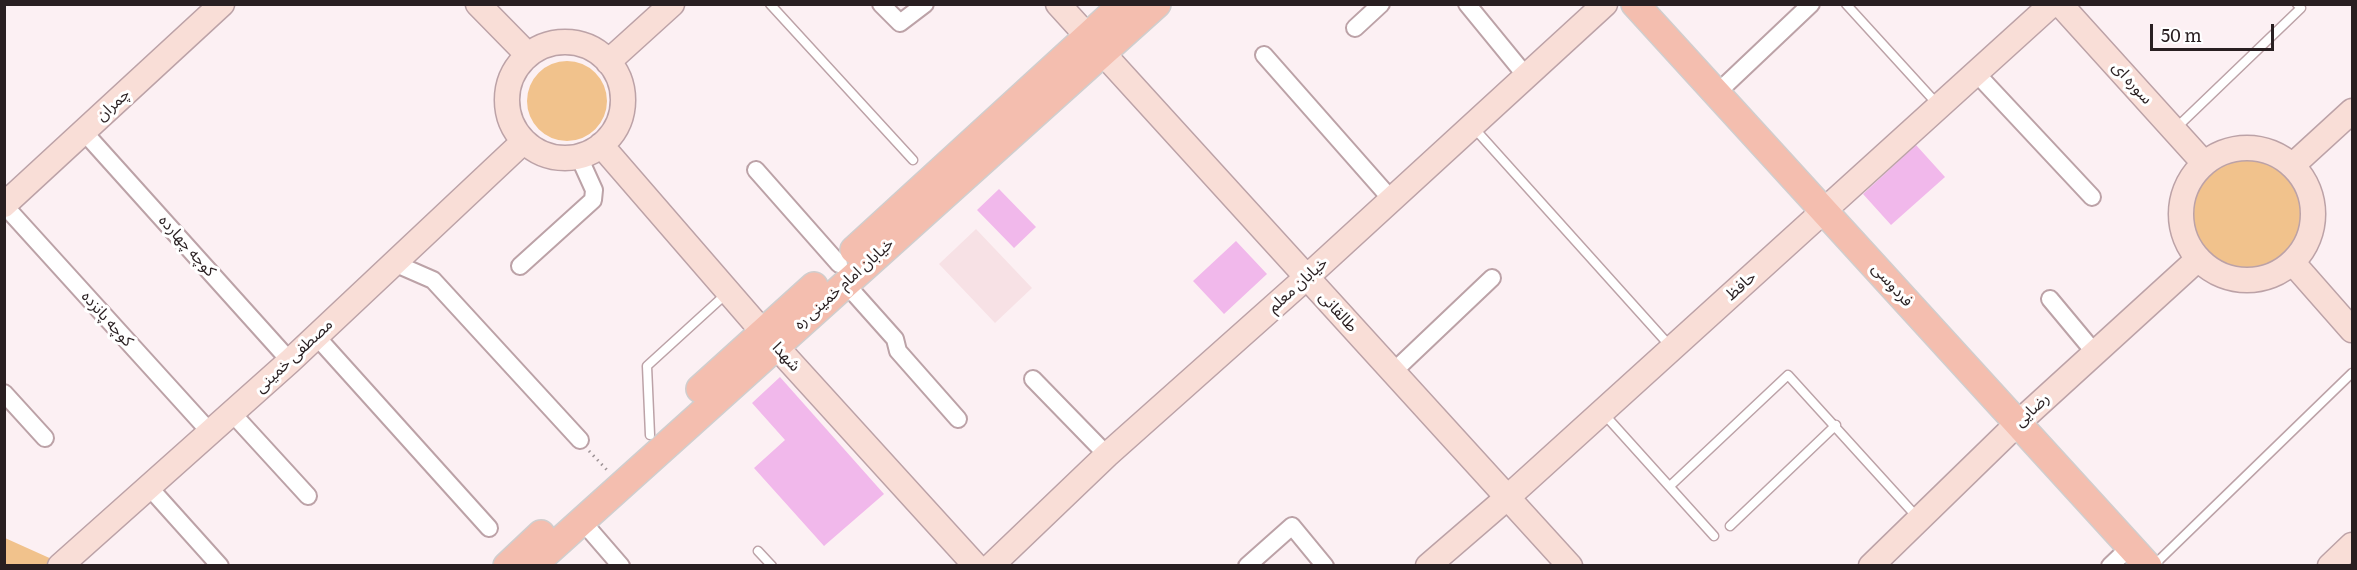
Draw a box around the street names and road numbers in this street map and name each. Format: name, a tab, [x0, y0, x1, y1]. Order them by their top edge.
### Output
street label: سوره ای	[2108, 58, 2156, 108]
street label: چمران	[92, 85, 134, 125]
street label: کوچه چهارده	[154, 211, 220, 281]
street label: خیابان امام خمینی ره	[790, 234, 898, 334]
street label: خیابان معلم	[1264, 253, 1332, 317]
street label: فردوسی	[1867, 259, 1917, 311]
street label: حافظ	[1722, 267, 1760, 305]
street label: کوچه پانزده	[77, 287, 137, 351]
street label: طالقانی	[1315, 288, 1361, 336]
street label: مصطفی خمینی	[251, 315, 337, 397]
street label: شهدا	[768, 338, 804, 376]
street label: رضایی	[2010, 389, 2054, 431]

